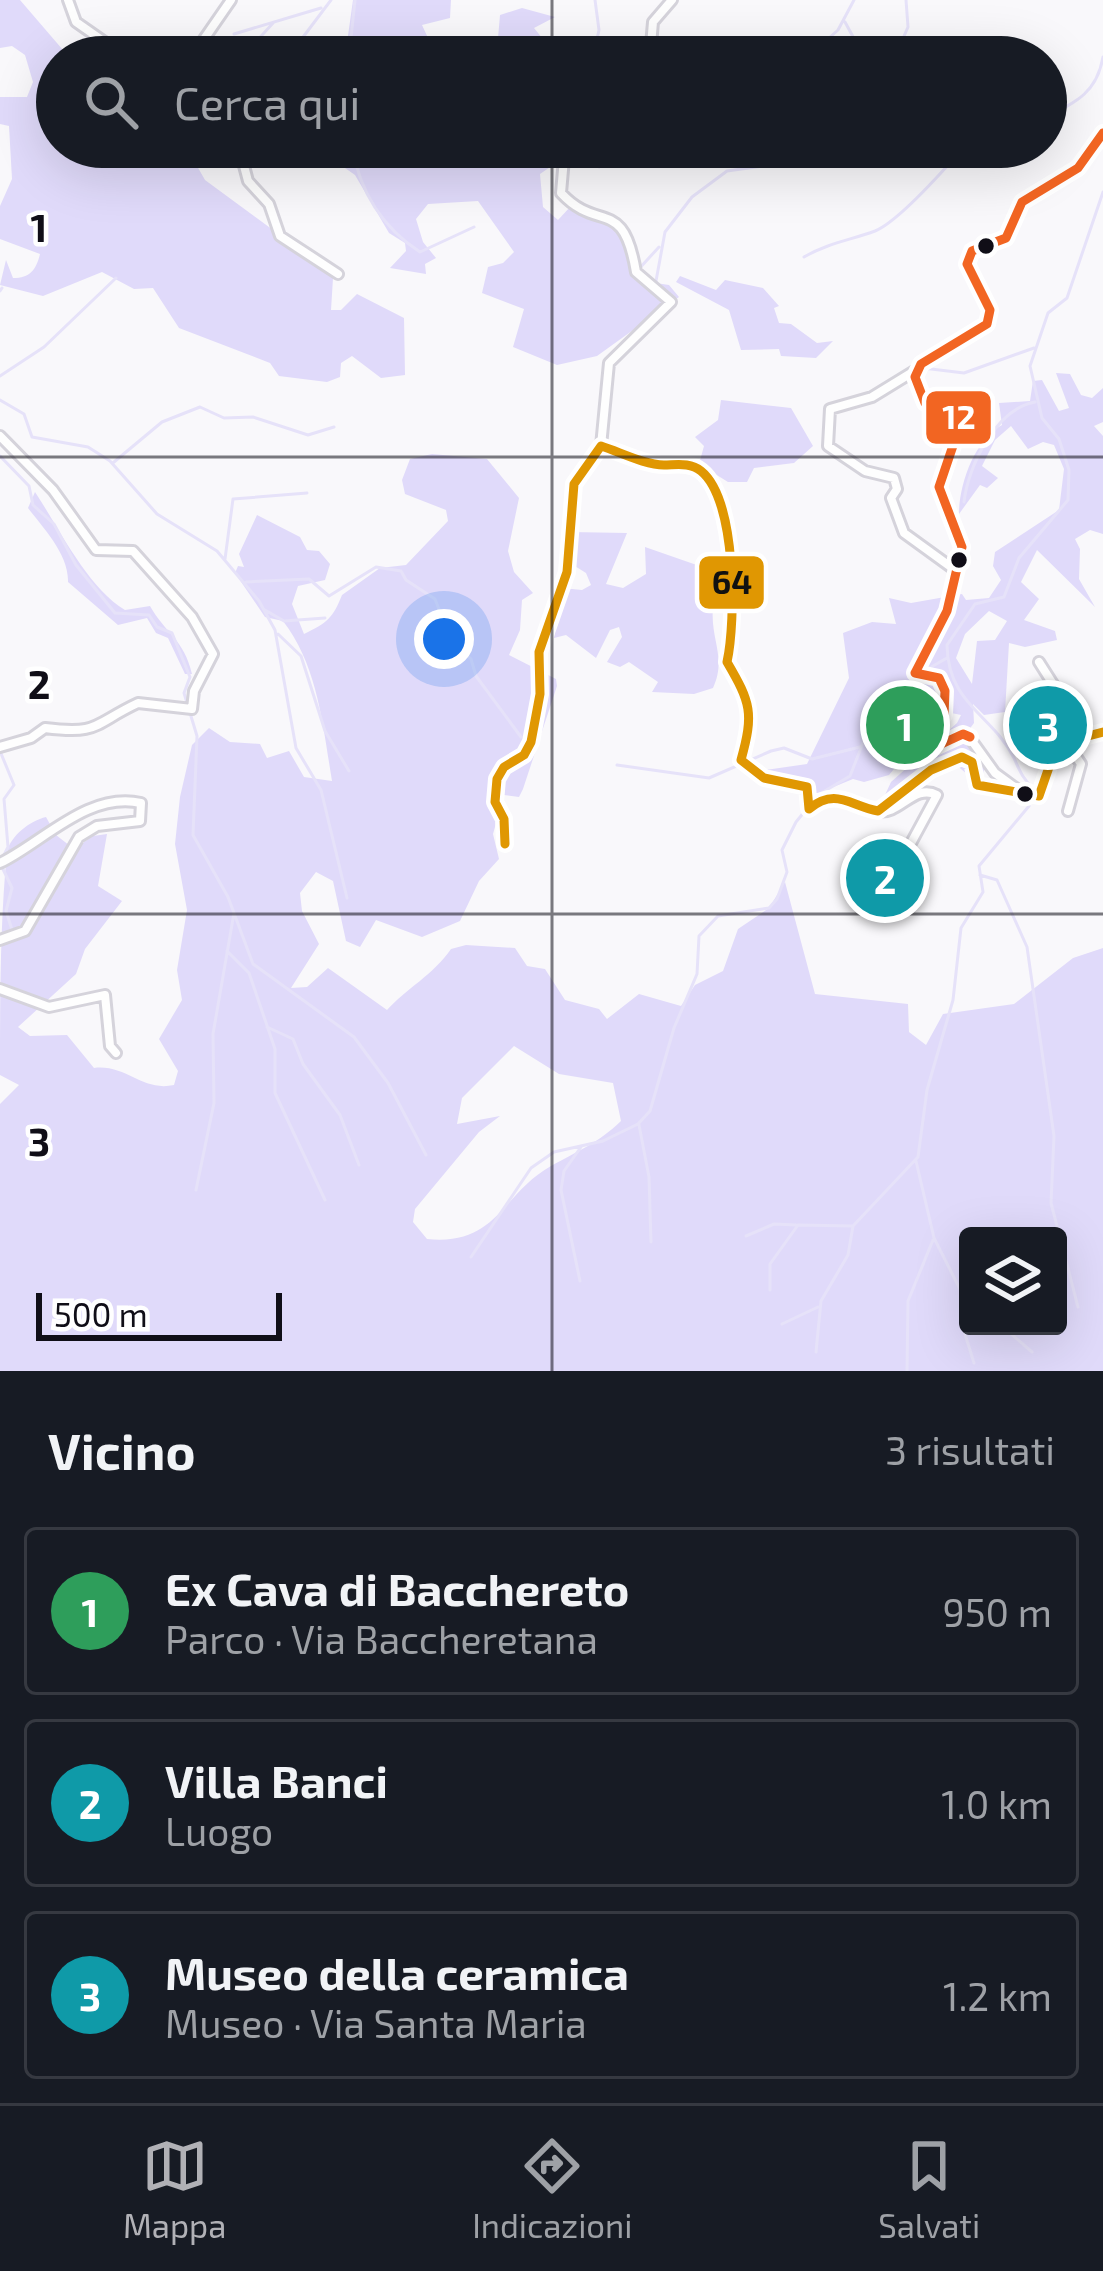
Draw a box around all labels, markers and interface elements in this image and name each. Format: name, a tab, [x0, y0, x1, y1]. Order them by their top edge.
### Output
search box	[36, 36, 1067, 168]
icon: search	[78, 69, 144, 135]
text: Cerca qui	[174, 75, 360, 129]
text: 1	[31, 203, 47, 250]
unlabelled marker	[975, 235, 997, 257]
line badge: 12	[924, 389, 993, 446]
text: 12	[942, 396, 976, 436]
unlabelled marker	[948, 549, 970, 571]
line badge: 64	[697, 554, 766, 611]
text: 64	[712, 561, 752, 601]
your location	[414, 609, 474, 669]
text: 2	[28, 660, 50, 707]
pin: 1	[866, 680, 944, 770]
pin: 3	[1009, 680, 1087, 770]
unlabelled marker	[1014, 783, 1036, 805]
pin: 2	[846, 833, 924, 923]
text: 3	[28, 1117, 50, 1164]
map controls	[959, 1227, 1067, 1335]
button: layers	[959, 1227, 1067, 1335]
scale bar	[36, 1287, 282, 1340]
text: 500 m	[54, 1294, 148, 1334]
text: Vicino	[48, 1419, 196, 1480]
text: 3 risultati	[885, 1426, 1055, 1473]
text: Ex Cava di Bacchereto	[165, 1561, 629, 1615]
text: 1	[82, 1588, 98, 1635]
text: 950 m	[942, 1588, 1052, 1635]
text: Parco · Via Baccheretana	[165, 1615, 598, 1662]
text: Villa Banci	[165, 1753, 388, 1807]
text: 2	[79, 1780, 101, 1827]
text: 1.0 km	[941, 1780, 1052, 1827]
text: Luogo	[165, 1807, 273, 1854]
text: Museo della ceramica	[165, 1945, 629, 1999]
text: 3	[79, 1972, 101, 2019]
text: 1.2 km	[943, 1972, 1052, 2019]
text: Museo · Via Santa Maria	[165, 1999, 587, 2046]
tab: Mappa	[123, 2133, 226, 2245]
tab: Indicazioni	[472, 2133, 632, 2245]
tab: Salvati	[878, 2133, 980, 2245]

